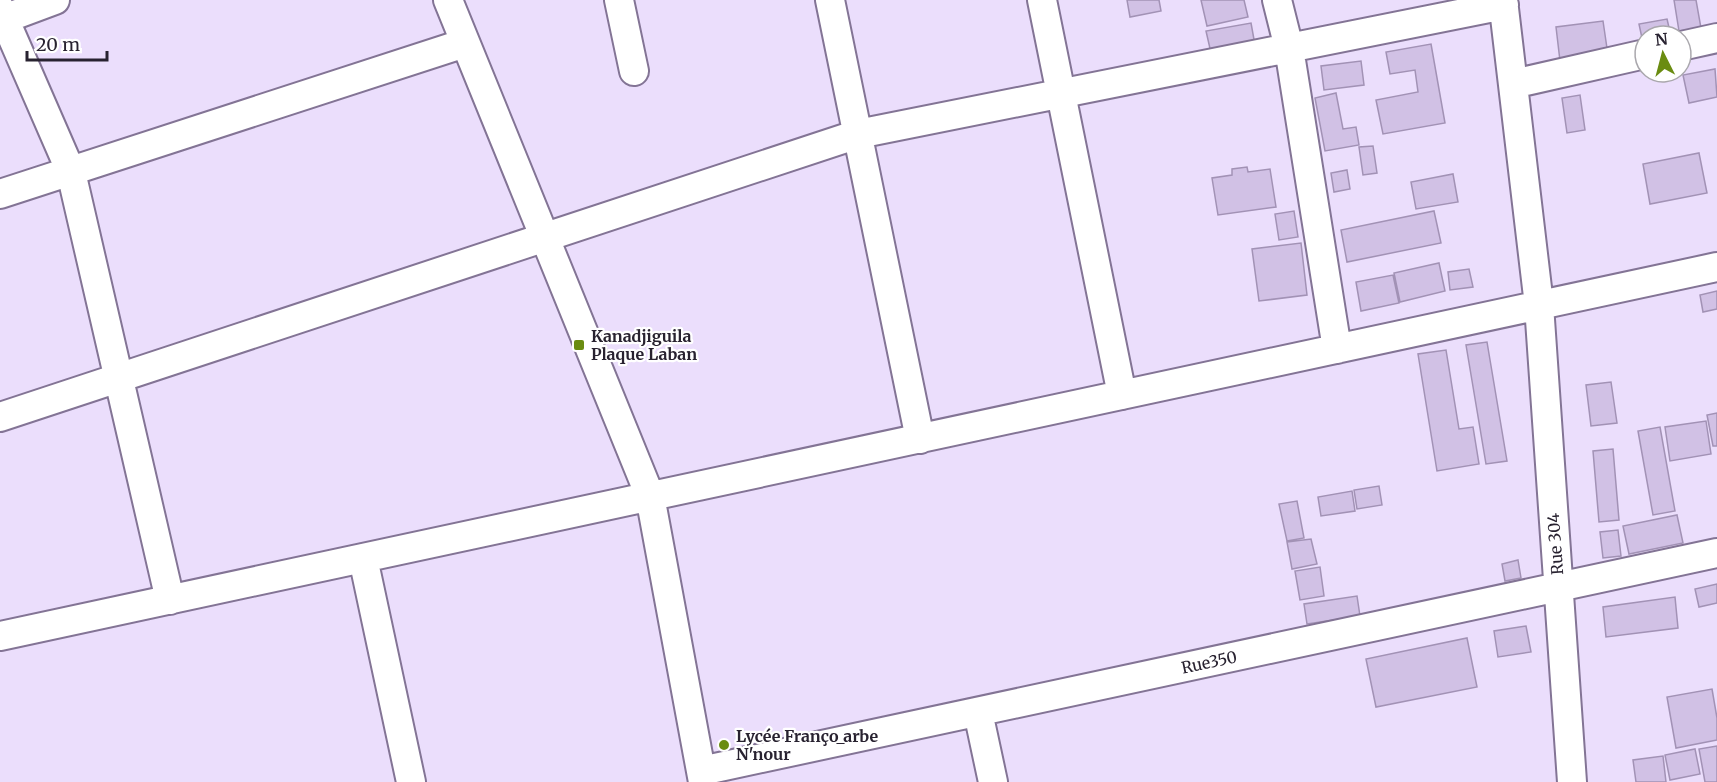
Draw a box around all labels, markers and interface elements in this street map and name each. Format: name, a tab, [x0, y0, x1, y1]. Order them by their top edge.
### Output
scale bar	[27, 24, 106, 62]
north arrow	[1633, 24, 1693, 84]
text: N	[1654, 28, 1669, 50]
text: 20 m	[36, 33, 80, 56]
place label: Kanadjiguila Plaque Laban	[591, 326, 697, 364]
marker: Kanadjiguila Plaque Laban	[572, 338, 586, 352]
street label: Rue 304	[1543, 512, 1567, 576]
street label: Rue350	[1179, 646, 1239, 678]
place label: Lycée Franço_arbe N'nour	[736, 726, 879, 764]
marker: Lycée Franço_arbe N'nour	[717, 738, 731, 752]

